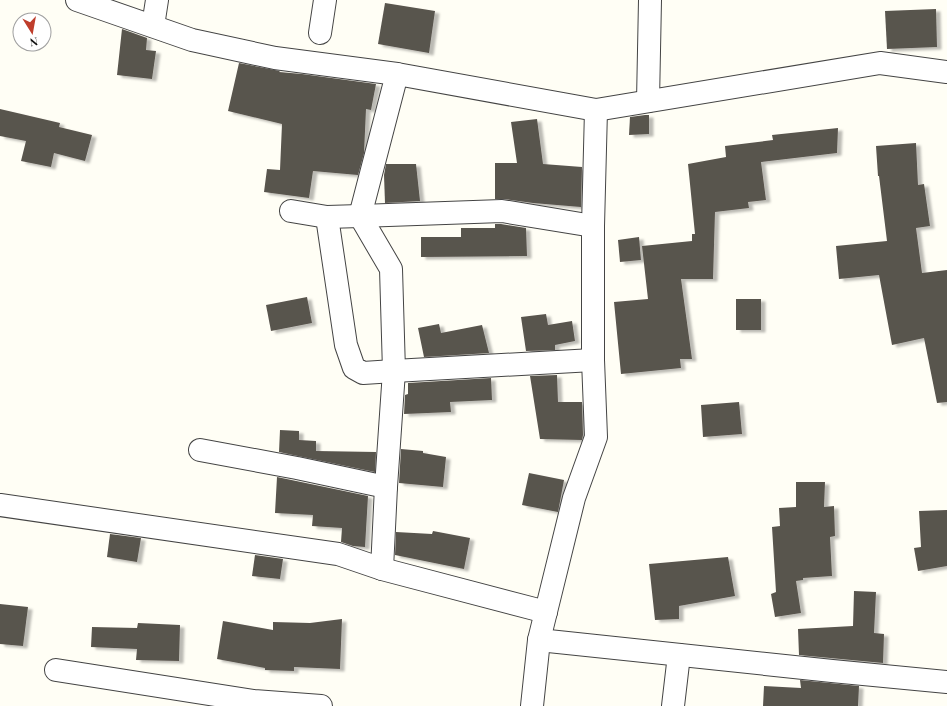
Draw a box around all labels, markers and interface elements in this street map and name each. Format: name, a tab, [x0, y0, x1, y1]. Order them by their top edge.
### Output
north arrow	[12, 12, 52, 52]
text: N	[29, 34, 39, 50]

